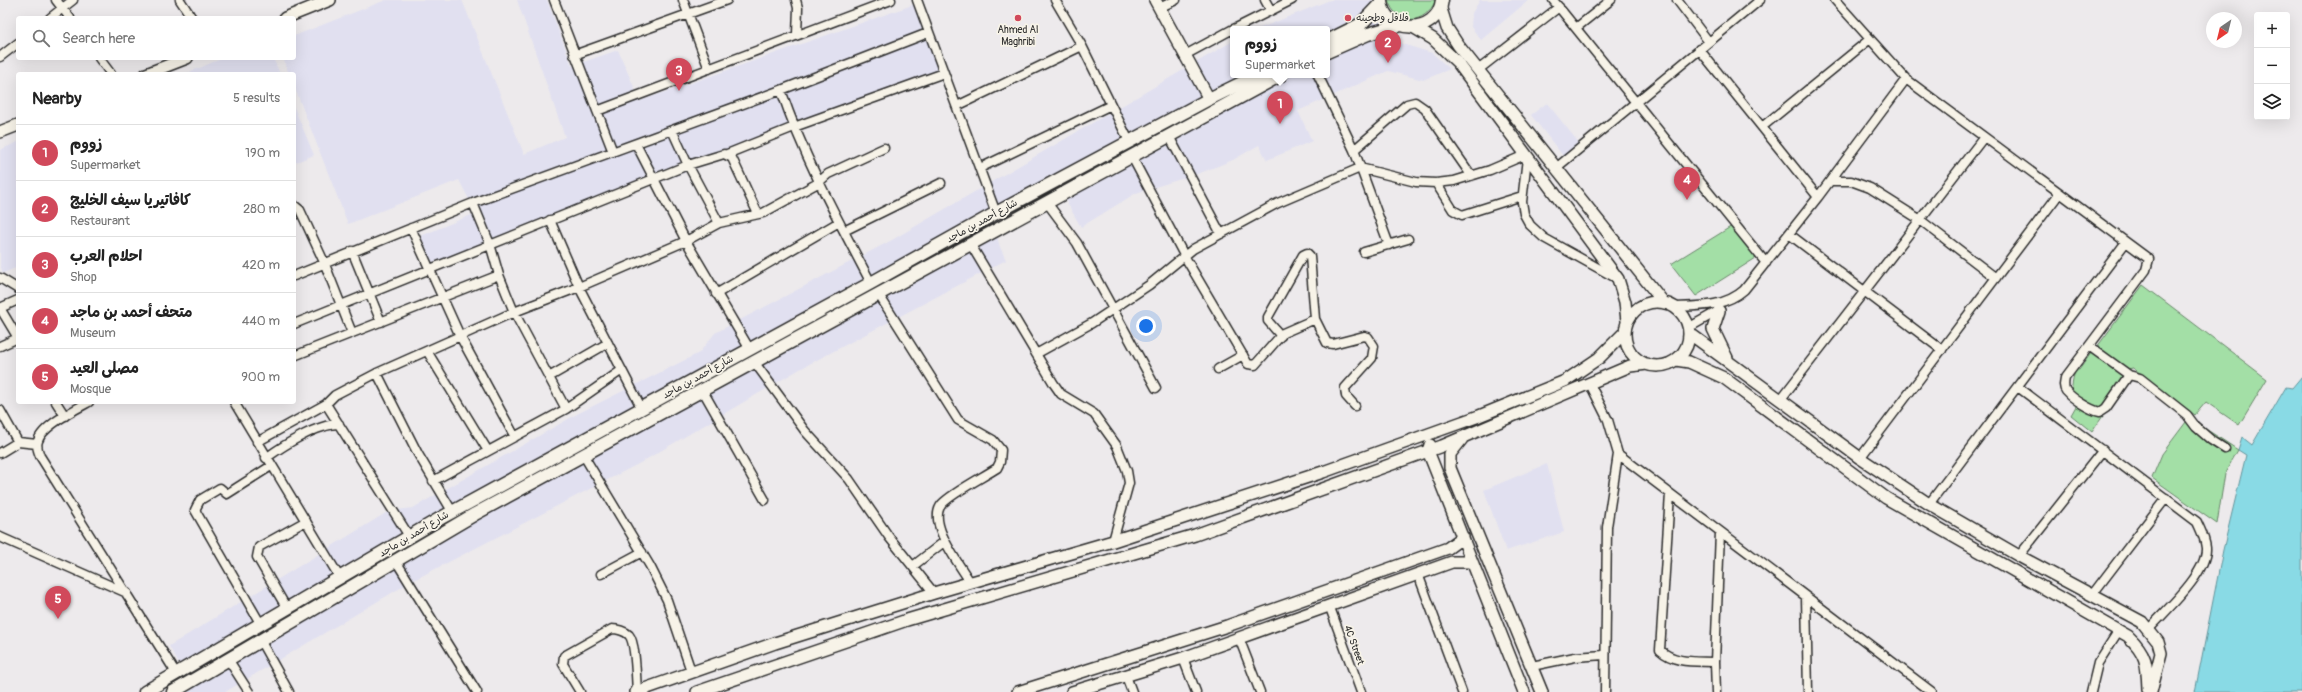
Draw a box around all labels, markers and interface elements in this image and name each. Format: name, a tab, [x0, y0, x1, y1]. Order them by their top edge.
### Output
place label: فلافل وطحينه	[1356, 12, 1409, 24]
north arrow	[2206, 12, 2242, 48]
map controls	[2254, 12, 2290, 120]
button: +	[2254, 12, 2290, 48]
marker: Ahmed Al Maghribi	[1013, 13, 1023, 23]
marker: فلافل وطحينه	[1343, 13, 1353, 23]
search box	[16, 16, 296, 60]
place label: Ahmed Al Maghribi	[998, 24, 1038, 48]
popup	[1230, 26, 1330, 78]
icon: search	[30, 27, 52, 49]
text: Search here	[62, 29, 135, 48]
pin: 2	[1375, 30, 1401, 63]
text: زووم	[1245, 35, 1277, 54]
button: −	[2254, 48, 2290, 84]
text: Supermarket	[1245, 57, 1315, 73]
pin: 3	[666, 58, 692, 91]
button: layers	[2254, 84, 2290, 120]
text: Nearby	[32, 88, 81, 109]
text: 5 results	[233, 90, 280, 106]
pin: 1	[1267, 91, 1293, 124]
text: زووم	[70, 135, 102, 154]
text: 1	[42, 145, 48, 161]
text: 190 m	[245, 145, 280, 161]
text: Supermarket	[70, 157, 141, 173]
pin: 4	[1674, 167, 1700, 200]
text: كافاتيريا سيف الخليج	[70, 191, 191, 210]
street label: شارع أحمد بن ماجد	[944, 196, 1020, 246]
text: 2	[41, 201, 49, 217]
text: 280 m	[243, 201, 280, 217]
text: Restaurant	[70, 213, 130, 229]
text: احلام العرب	[70, 247, 142, 266]
text: 3	[41, 257, 49, 273]
text: 420 m	[242, 257, 280, 273]
text: Shop	[70, 269, 97, 285]
text: متحف أحمد بن ماجد	[70, 303, 193, 322]
text: 4	[41, 313, 49, 329]
text: 440 m	[242, 313, 280, 329]
your location	[1136, 316, 1156, 336]
text: Museum	[70, 325, 116, 341]
street label: شارع أحمد بن ماجد	[660, 352, 736, 402]
text: مصلى العيد	[70, 359, 139, 378]
text: 5	[41, 369, 49, 385]
text: 900 m	[241, 369, 280, 385]
text: Mosque	[70, 381, 111, 397]
street label: شارع أحمد بن ماجد	[377, 508, 452, 560]
pin: 5	[45, 586, 71, 619]
street label: 4C Street	[1341, 624, 1367, 667]

